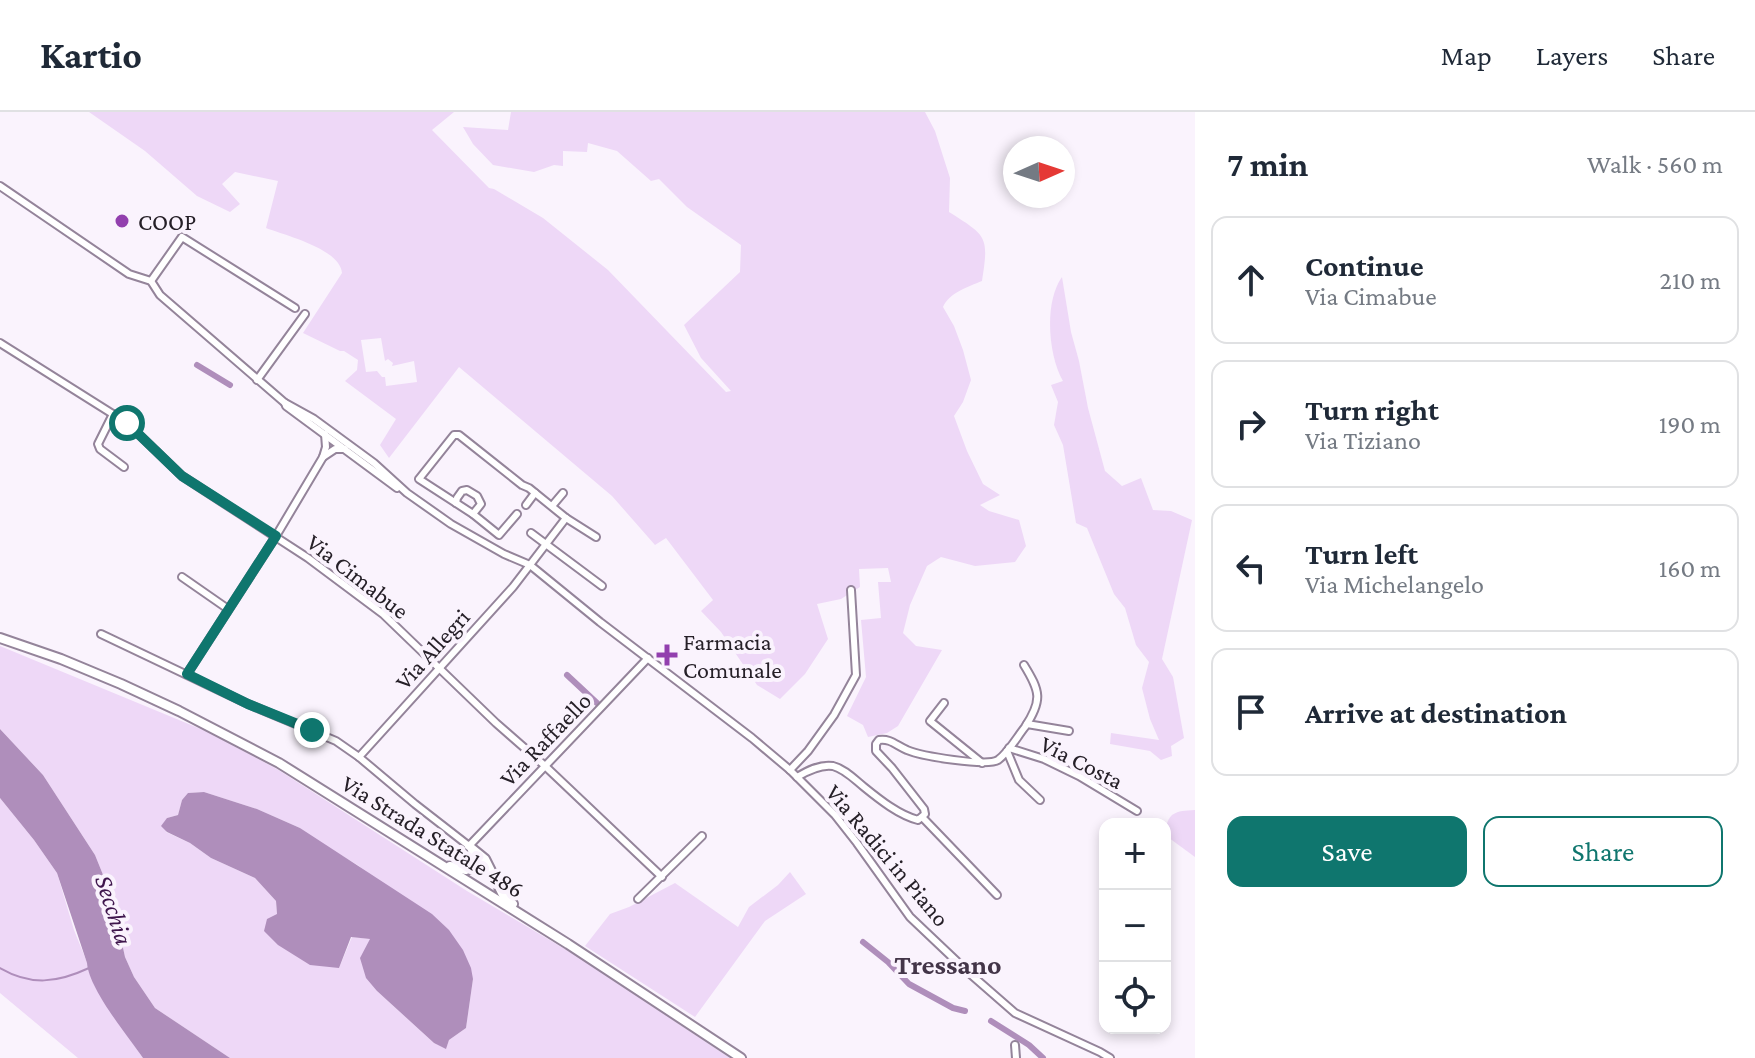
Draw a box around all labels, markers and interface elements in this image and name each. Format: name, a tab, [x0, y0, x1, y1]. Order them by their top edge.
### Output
text: Kartio	[40, 34, 142, 76]
text: Map	[1441, 40, 1492, 71]
text: Layers	[1536, 40, 1608, 71]
text: Share	[1652, 40, 1715, 71]
north arrow	[1003, 136, 1075, 208]
text: 7 min	[1227, 146, 1308, 183]
text: Walk · 560 m	[1587, 150, 1723, 179]
place label: COOP	[138, 208, 196, 235]
marker: COOP	[113, 212, 131, 230]
text: Continue	[1305, 249, 1424, 282]
icon: ahead	[1229, 258, 1273, 302]
text: 210 m	[1660, 266, 1721, 295]
text: Via Cimabue	[1305, 282, 1437, 311]
text: Turn right	[1305, 393, 1439, 426]
icon: right	[1229, 402, 1273, 446]
route start	[109, 405, 145, 441]
text: 190 m	[1659, 410, 1721, 439]
text: Via Tiziano	[1305, 426, 1421, 455]
street label: Via Cimabue	[302, 528, 414, 624]
text: Turn left	[1305, 537, 1418, 570]
icon: left	[1229, 546, 1273, 590]
text: 160 m	[1659, 554, 1721, 583]
text: Via Michelangelo	[1305, 570, 1484, 599]
street label: Via Allegri	[389, 603, 475, 695]
place label: Farmacia Comunale	[683, 628, 782, 683]
marker: Farmacia Comunale	[658, 646, 676, 664]
street label: Via Raffaello	[494, 687, 596, 791]
icon: arrive	[1229, 690, 1273, 734]
text: Arrive at destination	[1305, 696, 1567, 729]
route end	[294, 712, 330, 748]
street label: Via Costa	[1036, 730, 1128, 794]
street label: Via Strada Statale 486	[337, 769, 529, 903]
street label: Via Radici in Piano	[821, 779, 955, 931]
button: Save	[1227, 816, 1467, 887]
button: Share	[1483, 816, 1723, 887]
map controls	[1099, 818, 1171, 1034]
button: +	[1099, 818, 1171, 890]
water label: Secchia	[89, 871, 139, 949]
button: −	[1099, 890, 1171, 962]
district label: Tressano	[894, 949, 1002, 980]
button: locate	[1099, 962, 1171, 1034]

